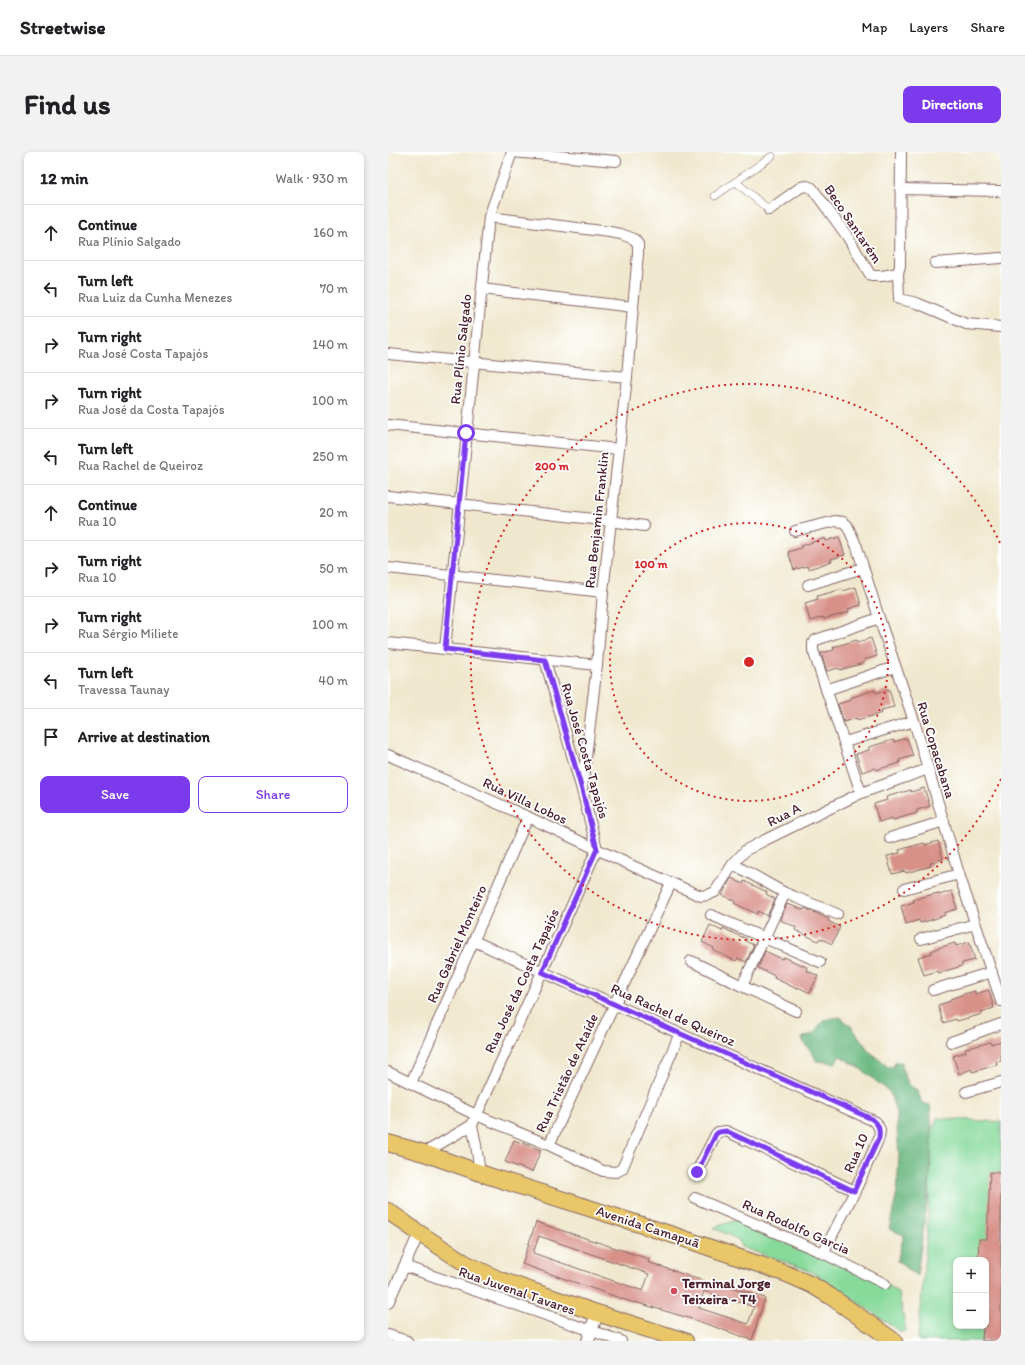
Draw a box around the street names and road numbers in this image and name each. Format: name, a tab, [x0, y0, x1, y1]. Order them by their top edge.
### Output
street label: Beco Santarém	[820, 181, 886, 267]
street label: Rua Plínio Salgado	[447, 293, 475, 405]
street label: Rua Benjamin Franklin	[581, 451, 613, 589]
street label: Rua José Costa Tapajós	[557, 681, 613, 821]
street label: Rua Copacabana	[913, 700, 959, 801]
street label: Rua Villa Lobos	[480, 774, 570, 828]
street label: Rua A	[764, 799, 804, 831]
street label: Rua Gabriel Monteiro	[423, 882, 491, 1006]
street label: Rua José da Costa Tapajós	[481, 906, 563, 1056]
street label: Rua Rachel de Queiroz	[608, 980, 738, 1050]
street label: Rua Tristão de Ataíde	[532, 1011, 602, 1135]
street label: Rua 10	[840, 1131, 872, 1175]
street label: Rua Rodolfo Garcia	[740, 1196, 852, 1258]
street label: Avenida Camapuã	[594, 1202, 703, 1252]
street label: Rua Juvenal Tavares	[456, 1263, 578, 1319]

